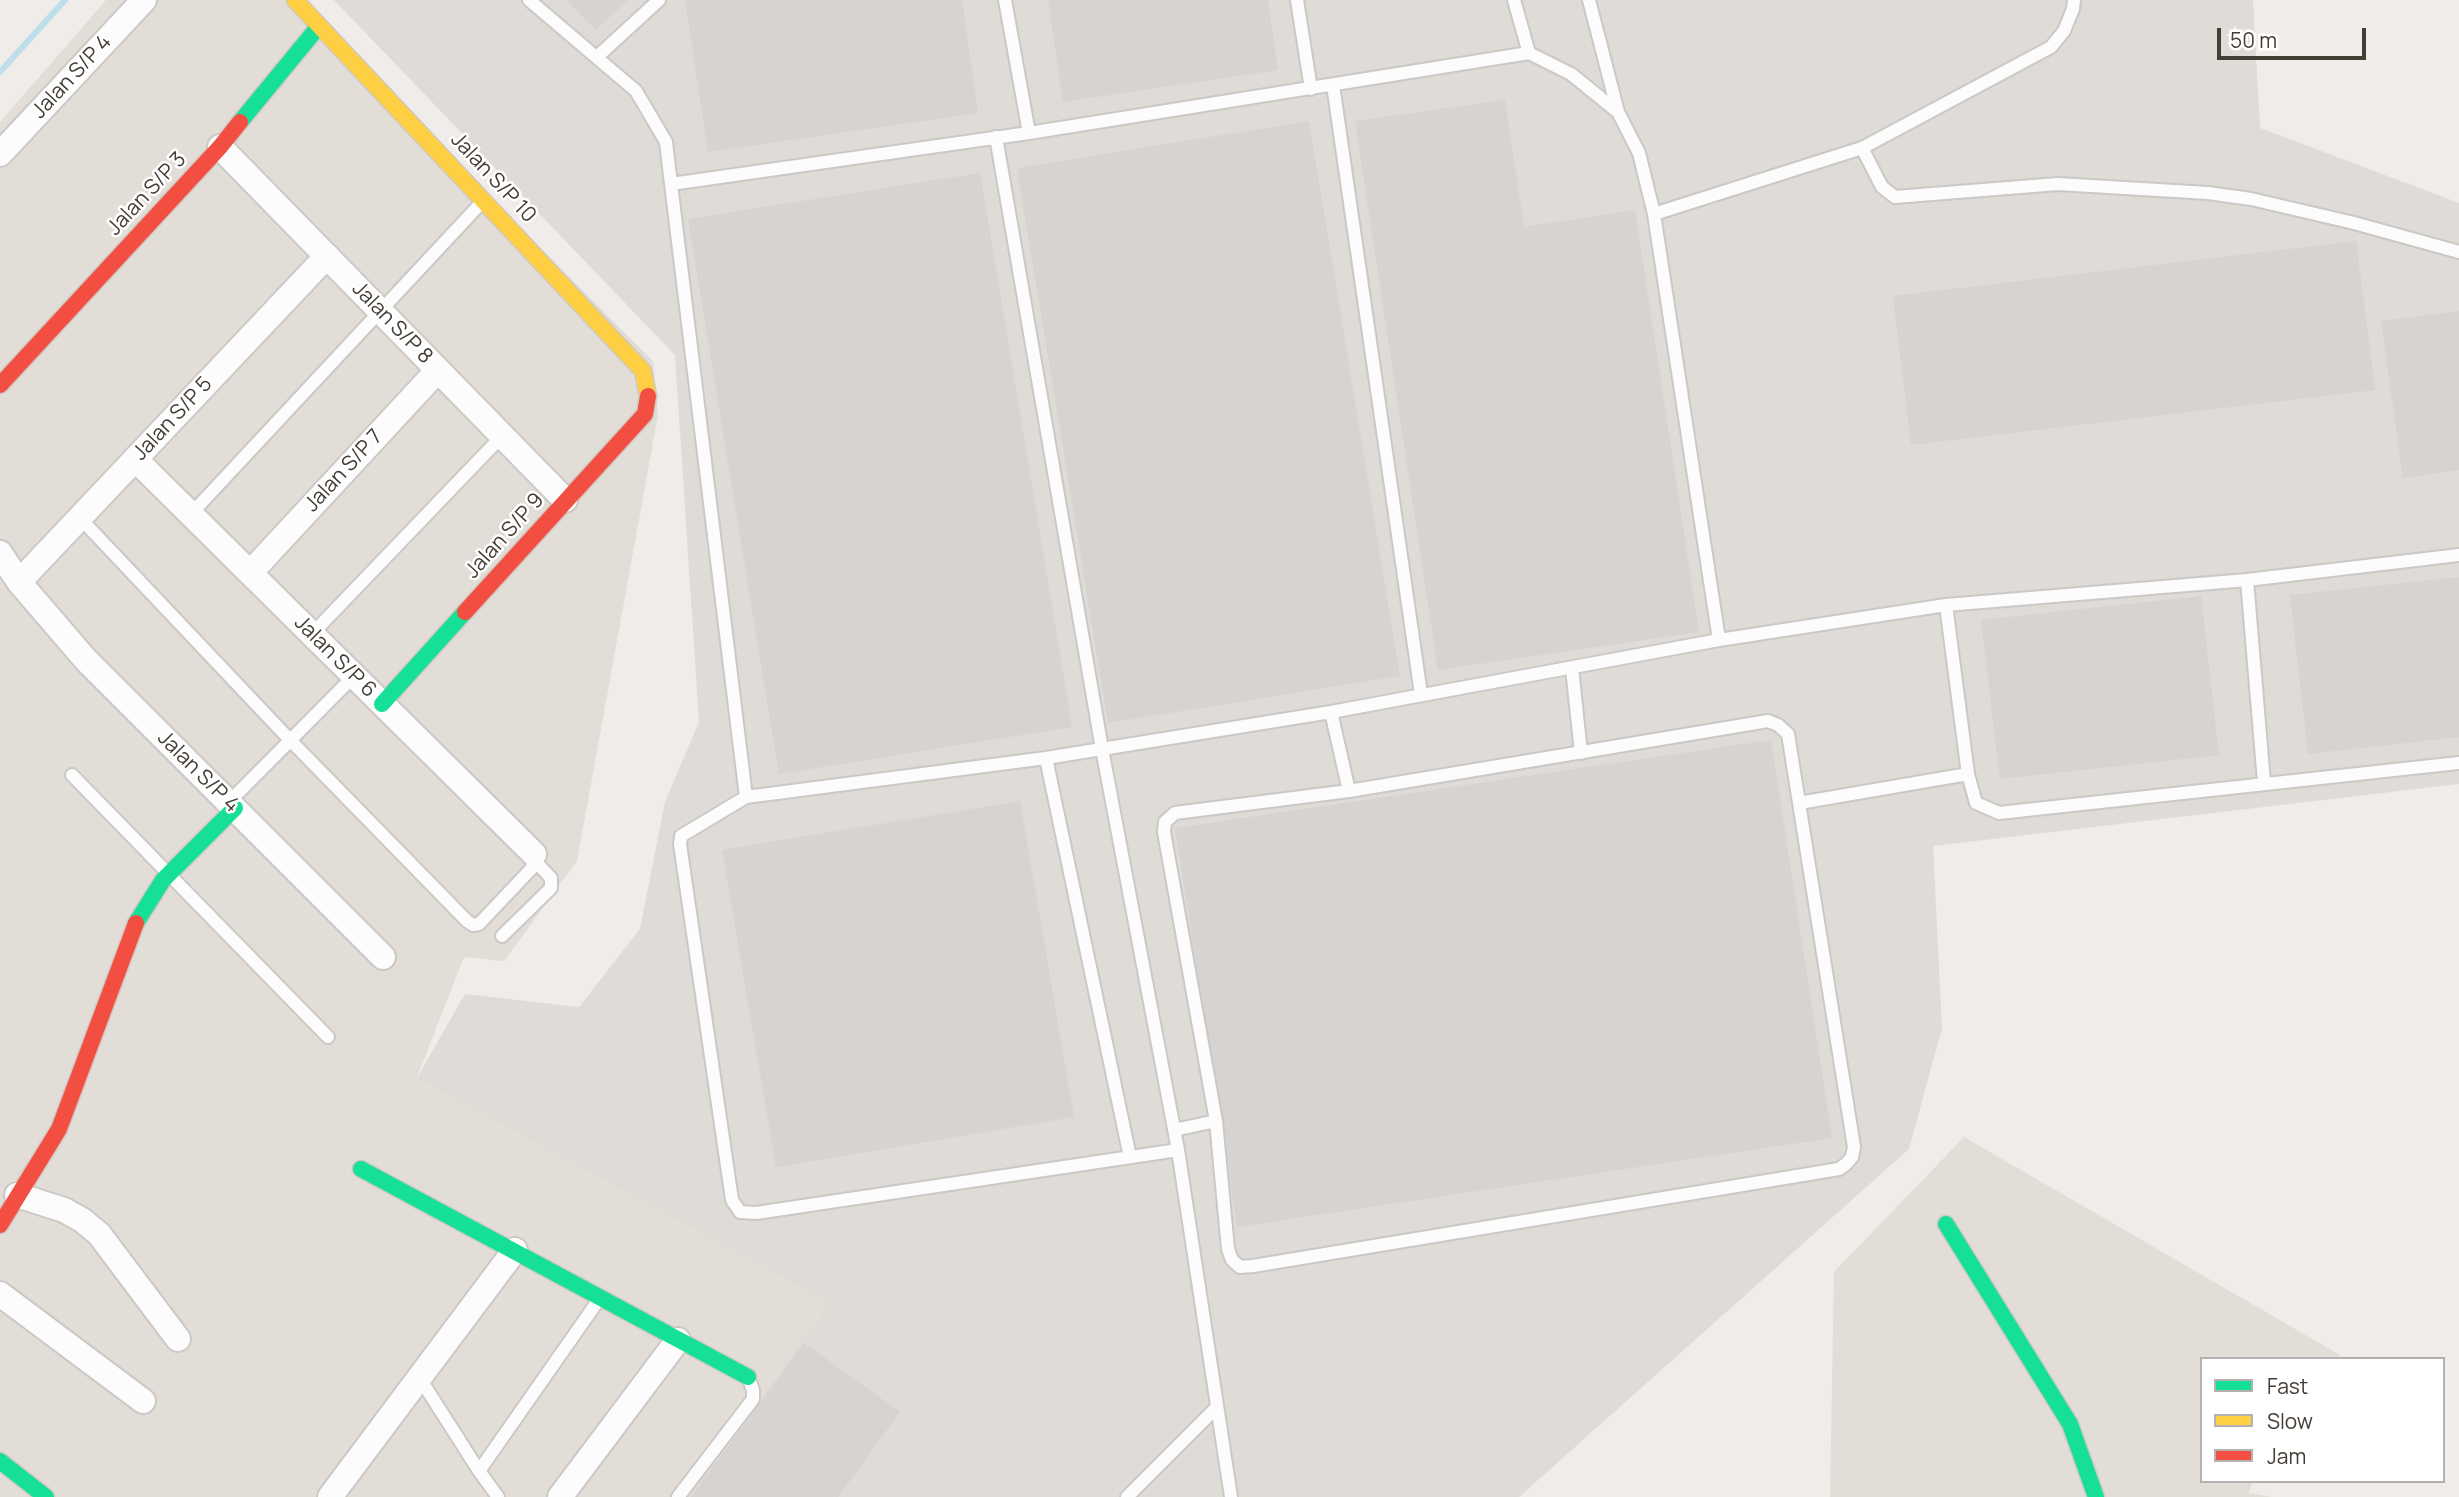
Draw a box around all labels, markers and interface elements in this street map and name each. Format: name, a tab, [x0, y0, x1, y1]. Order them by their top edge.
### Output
scale bar	[2221, 14, 2370, 58]
text: 50 m	[2230, 26, 2277, 54]
street label: Jalan S/P 4	[27, 30, 117, 124]
street label: Jalan S/P 10	[445, 128, 541, 228]
street label: Jalan S/P 3	[102, 147, 192, 241]
street label: Jalan S/P 8	[347, 277, 437, 369]
street label: Jalan S/P 5	[128, 372, 218, 466]
street label: Jalan S/P 7	[300, 425, 388, 517]
street label: Jalan S/P 9	[460, 488, 550, 584]
street label: Jalan S/P 6	[289, 611, 381, 703]
street label: Jalan S/P 4	[152, 726, 244, 818]
legend	[2200, 1357, 2445, 1483]
text: Fast	[2267, 1372, 2308, 1400]
text: Slow	[2267, 1407, 2313, 1435]
text: Jam	[2267, 1442, 2306, 1470]

